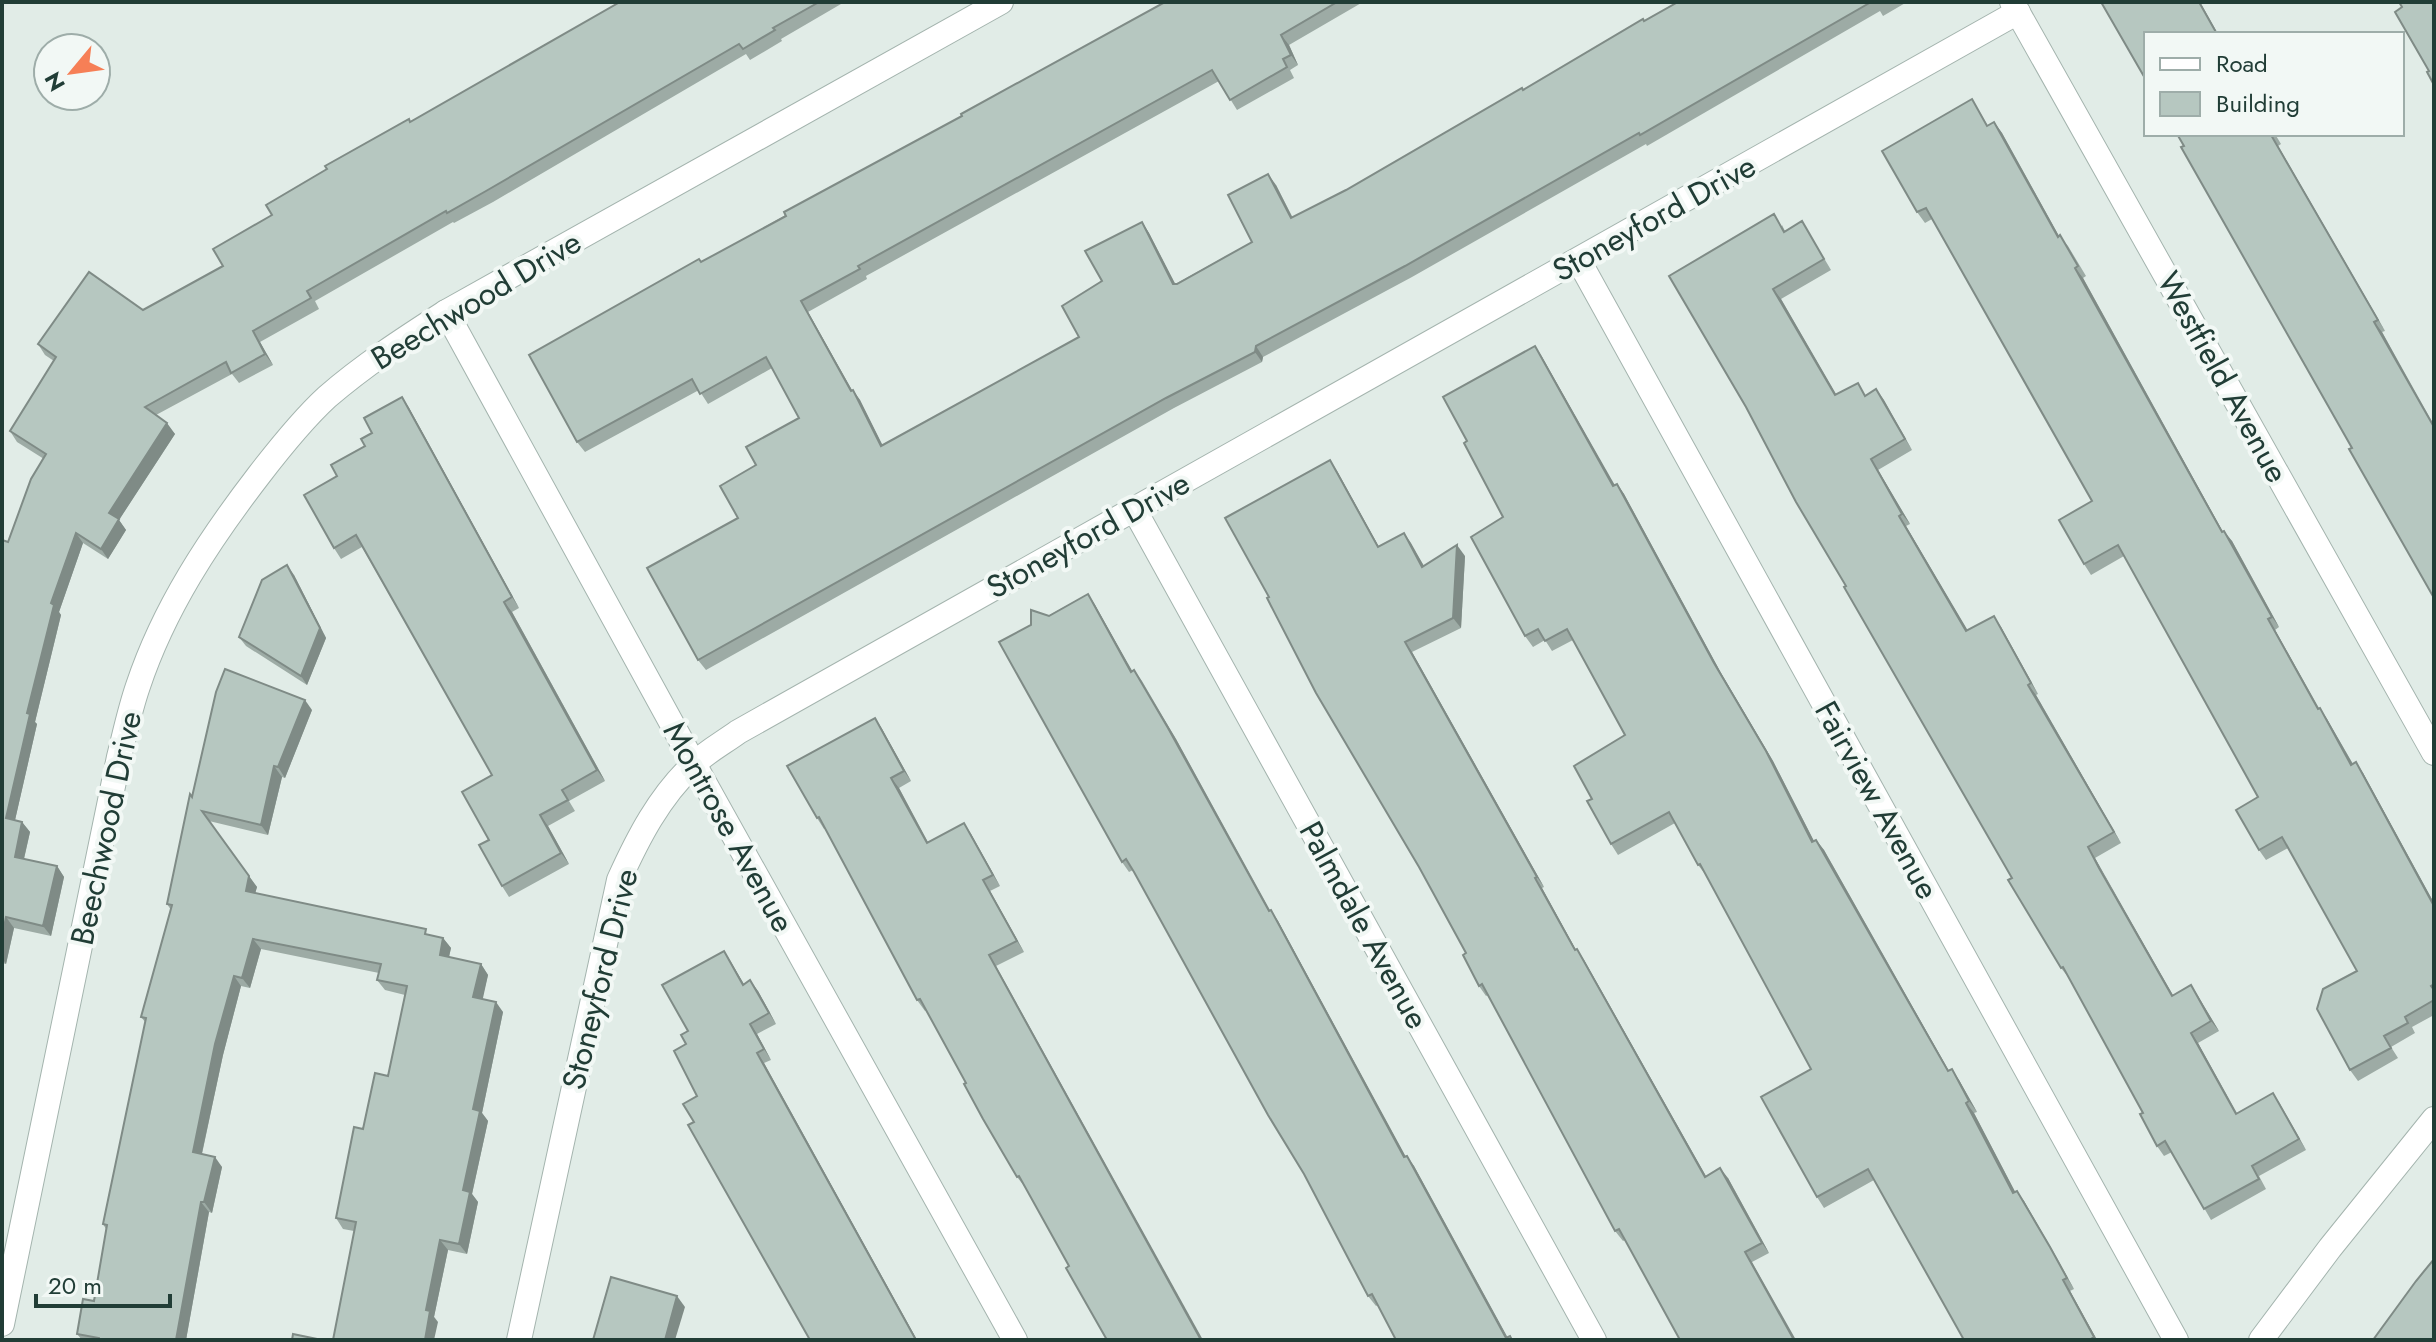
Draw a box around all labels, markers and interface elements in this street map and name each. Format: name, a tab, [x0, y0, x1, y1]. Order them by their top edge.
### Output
north arrow	[32, 32, 112, 112]
legend	[2144, 32, 2404, 136]
text: Road	[2216, 46, 2268, 81]
text: N	[36, 66, 73, 97]
text: Building	[2216, 86, 2300, 121]
street label: Stoneyford Drive	[1544, 143, 1764, 293]
street label: Beechwood Drive	[362, 219, 590, 381]
street label: Westfield Avenue	[2146, 263, 2300, 491]
street label: Stoneyford Drive	[978, 460, 1198, 610]
street label: Fairview Avenue	[1804, 693, 1950, 907]
street label: Beechwood Drive	[59, 707, 153, 949]
street label: Montrose Avenue	[652, 713, 806, 941]
street label: Palmdale Avenue	[1288, 813, 1440, 1037]
street label: Stoneyford Drive	[550, 864, 650, 1094]
scale bar	[36, 1258, 170, 1308]
text: 20 m	[48, 1268, 102, 1303]

